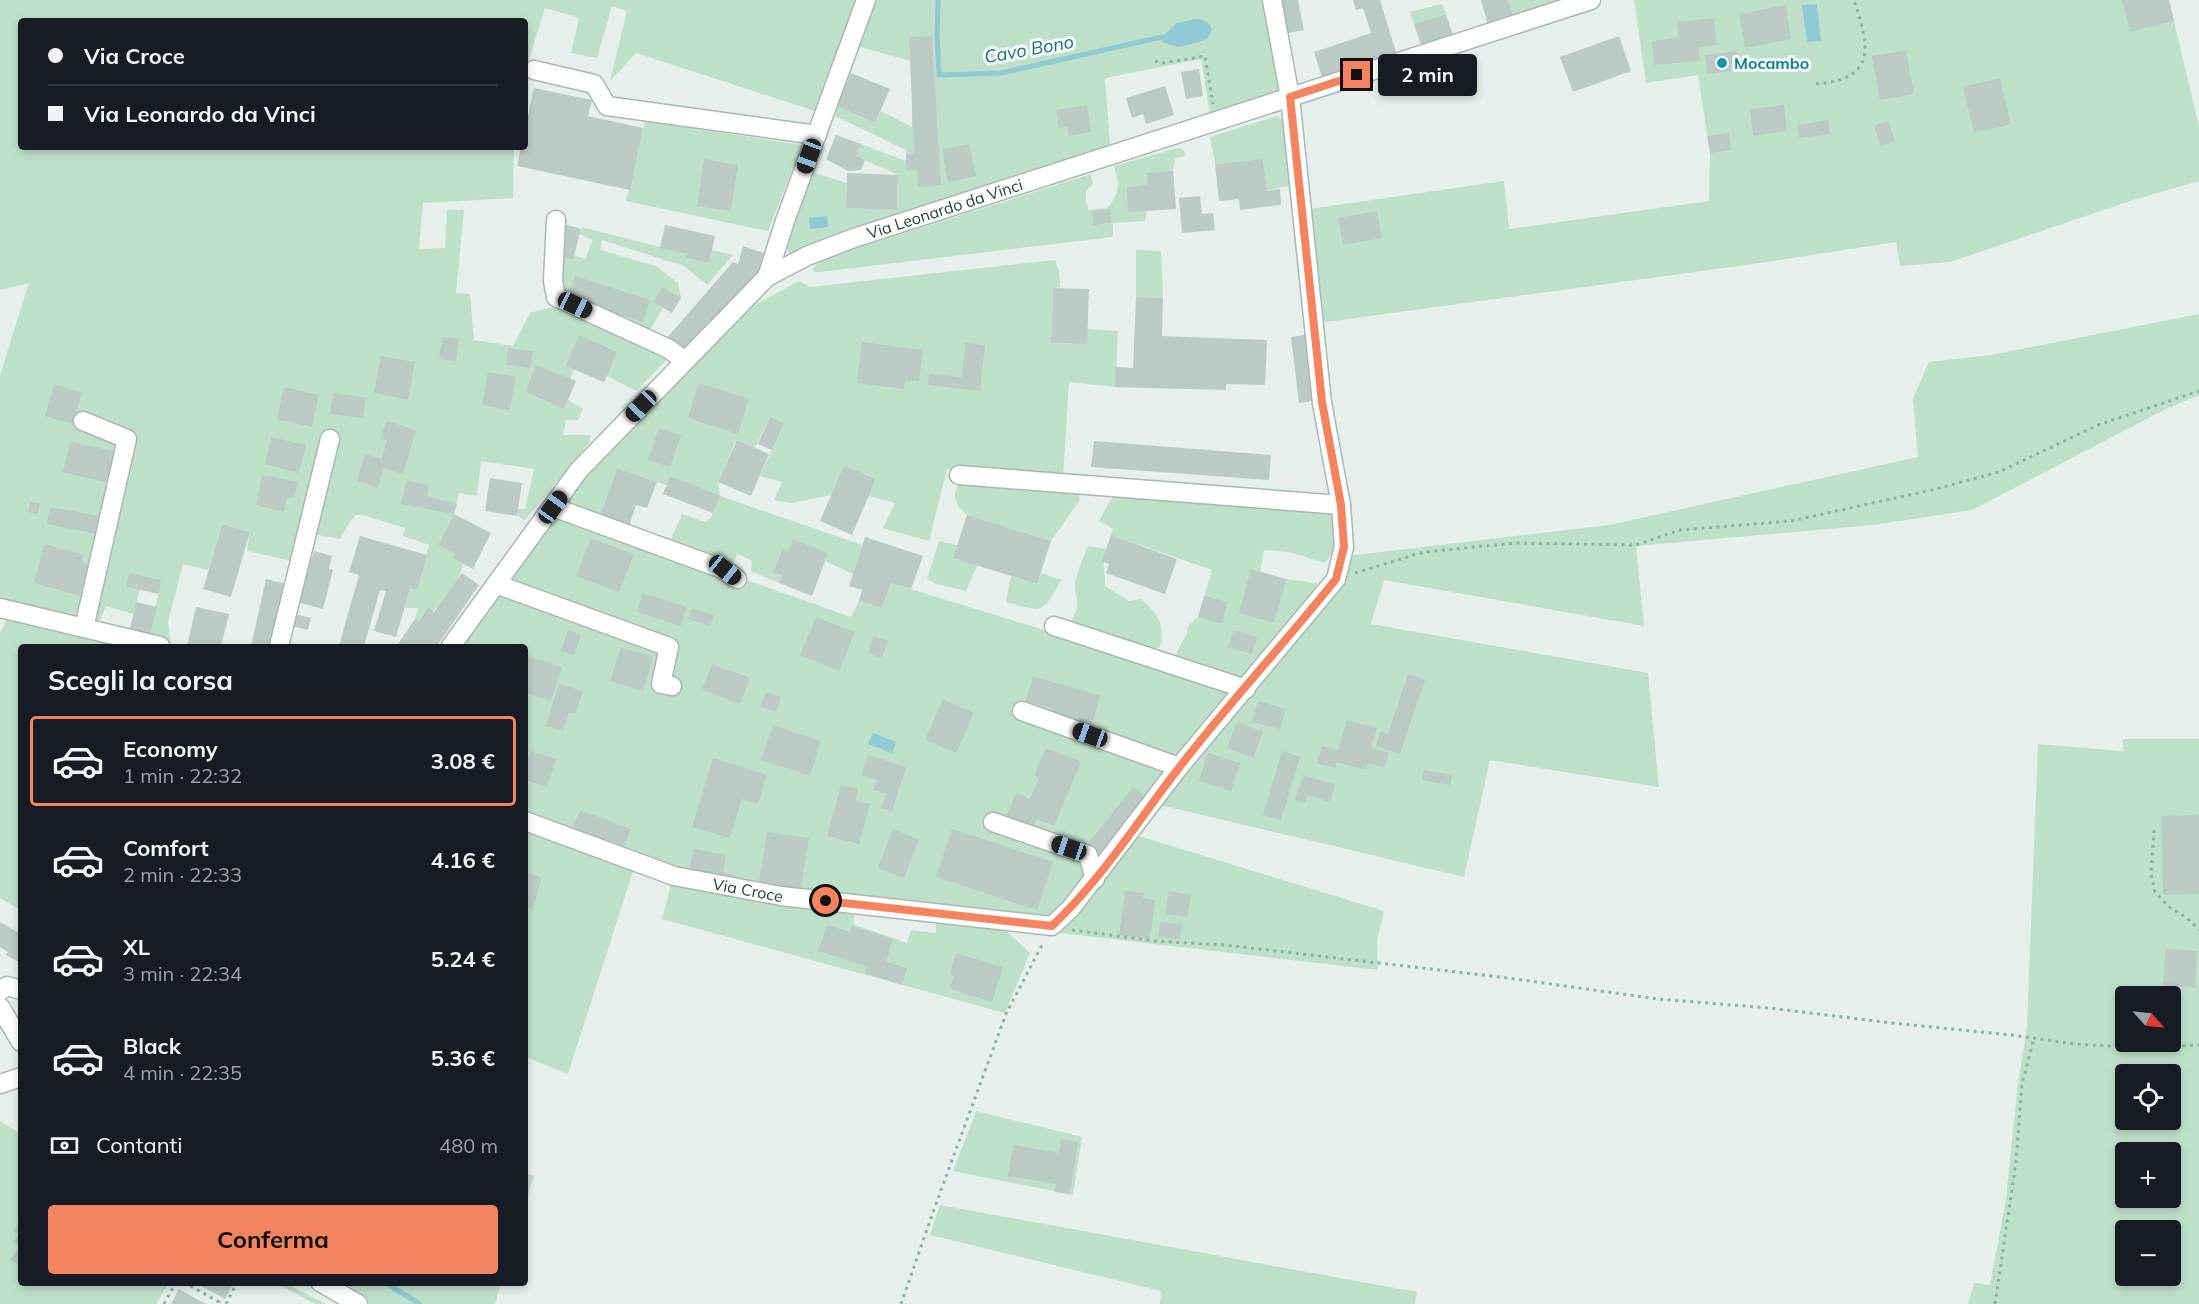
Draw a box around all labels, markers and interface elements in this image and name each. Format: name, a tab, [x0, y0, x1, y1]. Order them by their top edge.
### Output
water label: Cavo Bono	[982, 30, 1076, 68]
text: Via Croce	[84, 42, 185, 70]
place label: Mocambo	[1734, 53, 1809, 73]
callout: 2 min	[1378, 54, 1477, 96]
marker: Mocambo	[1715, 56, 1729, 70]
route end	[1343, 61, 1370, 88]
text: 2 min	[1401, 62, 1454, 87]
text: Via Leonardo da Vinci	[84, 100, 316, 128]
car	[794, 136, 824, 176]
street label: Via Leonardo da Vinci	[864, 174, 1025, 243]
car	[555, 289, 595, 321]
car	[622, 387, 660, 425]
car	[535, 487, 571, 527]
car	[705, 552, 745, 588]
text: Scegli la corsa	[48, 663, 233, 697]
car	[1070, 720, 1110, 750]
icon: car	[51, 734, 105, 788]
text: Economy	[123, 735, 218, 763]
text: 3.08 €	[431, 747, 495, 775]
text: 1 min · 22:32	[123, 763, 242, 788]
icon: car	[51, 833, 105, 887]
text: Comfort	[123, 834, 209, 862]
car	[1049, 834, 1089, 862]
text: 4.16 €	[431, 846, 495, 874]
text: 2 min · 22:33	[123, 862, 242, 887]
street label: Via Croce	[711, 873, 785, 906]
route start	[812, 887, 839, 914]
icon: car	[51, 932, 105, 986]
text: XL	[123, 933, 150, 961]
text: 5.24 €	[431, 945, 495, 973]
text: 3 min · 22:34	[123, 961, 242, 986]
north arrow	[2115, 986, 2181, 1052]
map controls	[2115, 986, 2181, 1286]
icon: car	[51, 1031, 105, 1085]
text: Black	[123, 1032, 181, 1060]
text: 5.36 €	[431, 1044, 495, 1072]
text: 4 min · 22:35	[123, 1060, 242, 1085]
button: locate	[2115, 1064, 2181, 1130]
icon: cash	[48, 1129, 81, 1162]
text: Contanti	[96, 1131, 182, 1159]
text: 480 m	[439, 1133, 498, 1158]
button: +	[2115, 1142, 2181, 1208]
button: Conferma	[48, 1205, 498, 1274]
button: −	[2115, 1220, 2181, 1286]

